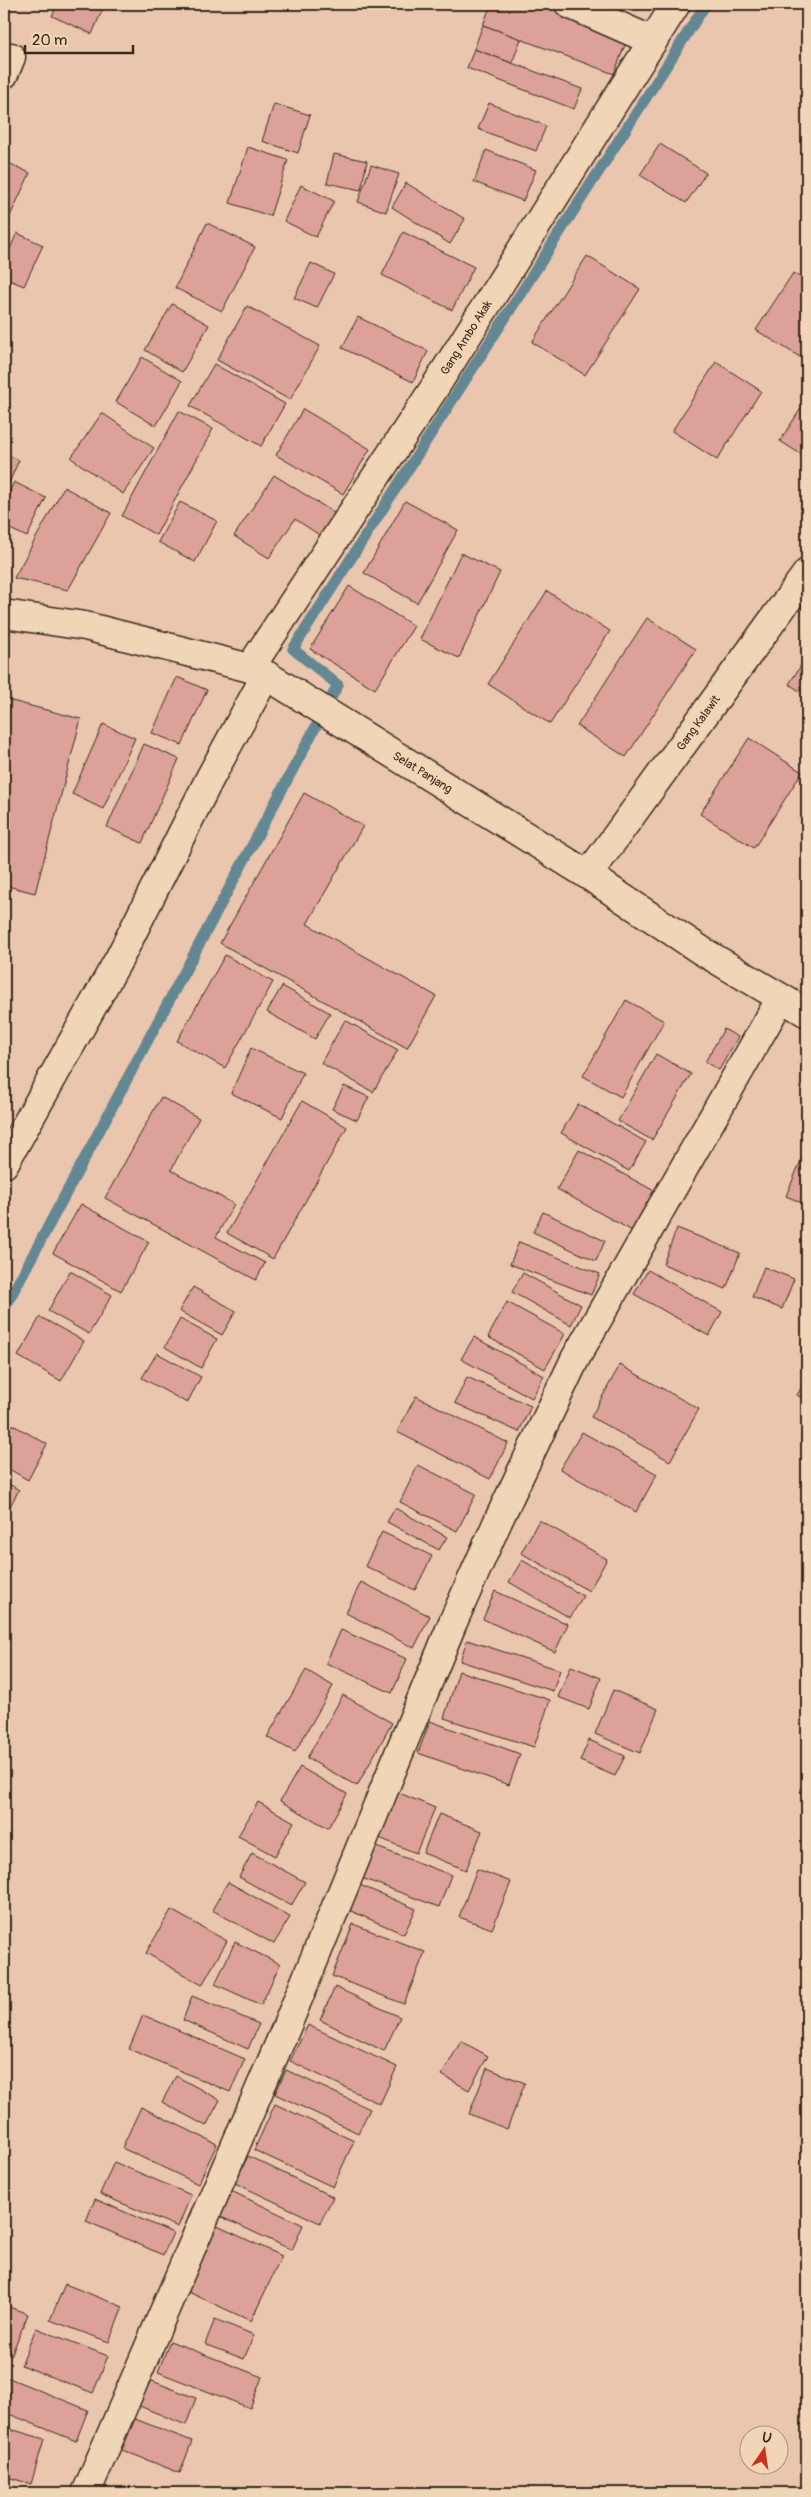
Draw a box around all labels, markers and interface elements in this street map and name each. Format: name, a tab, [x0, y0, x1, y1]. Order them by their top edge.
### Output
scale bar	[25, 22, 132, 54]
text: 20 m	[32, 31, 67, 50]
street label: Gang Ambo Akak	[437, 297, 495, 378]
street label: Gang Kalawit	[673, 692, 724, 754]
street label: Selat Panjang	[390, 748, 455, 796]
north arrow	[738, 2424, 788, 2474]
text: U	[760, 2428, 773, 2447]

